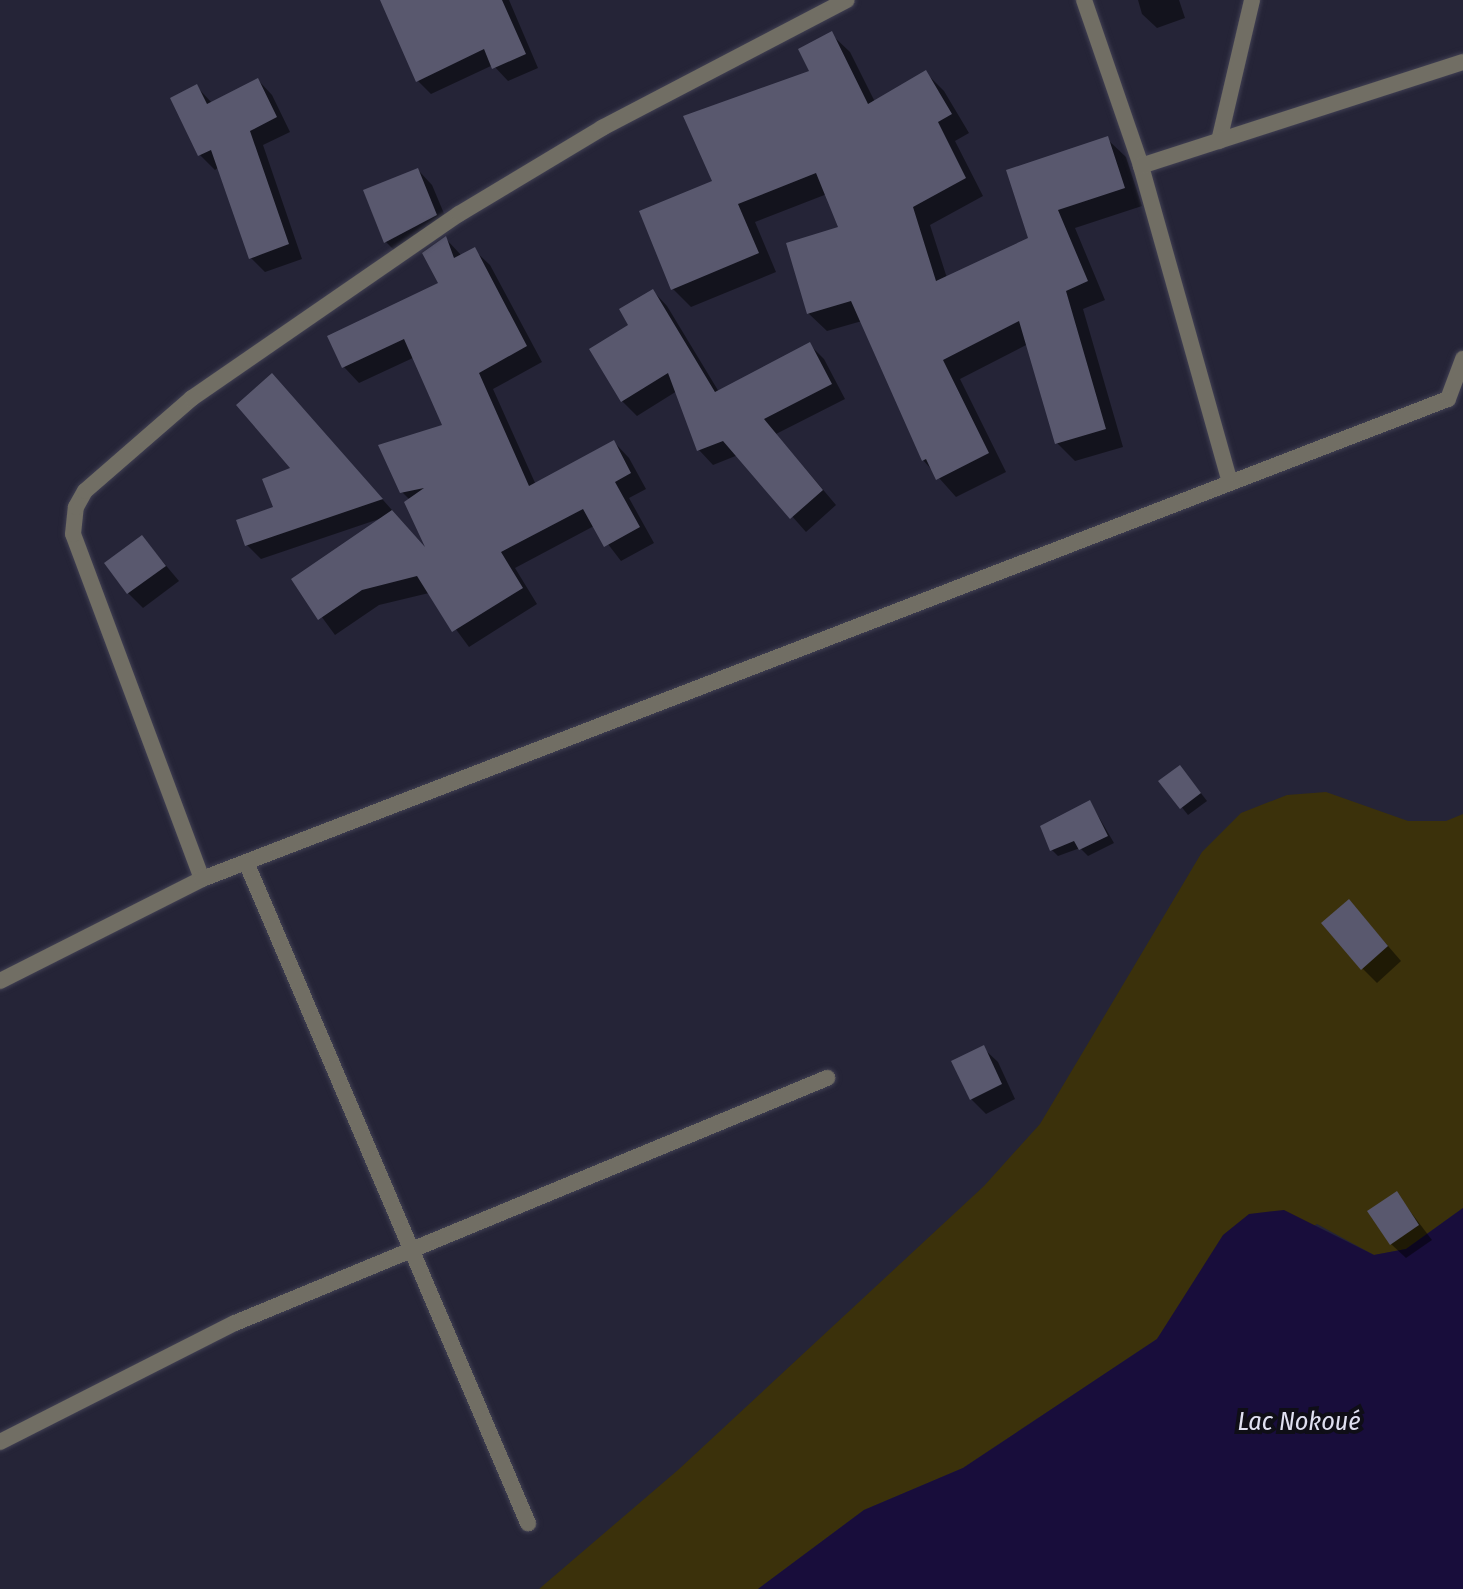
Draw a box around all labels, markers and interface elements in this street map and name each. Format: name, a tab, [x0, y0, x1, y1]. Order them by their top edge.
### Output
water label: Lac Nokoué	[1237, 1406, 1361, 1438]

